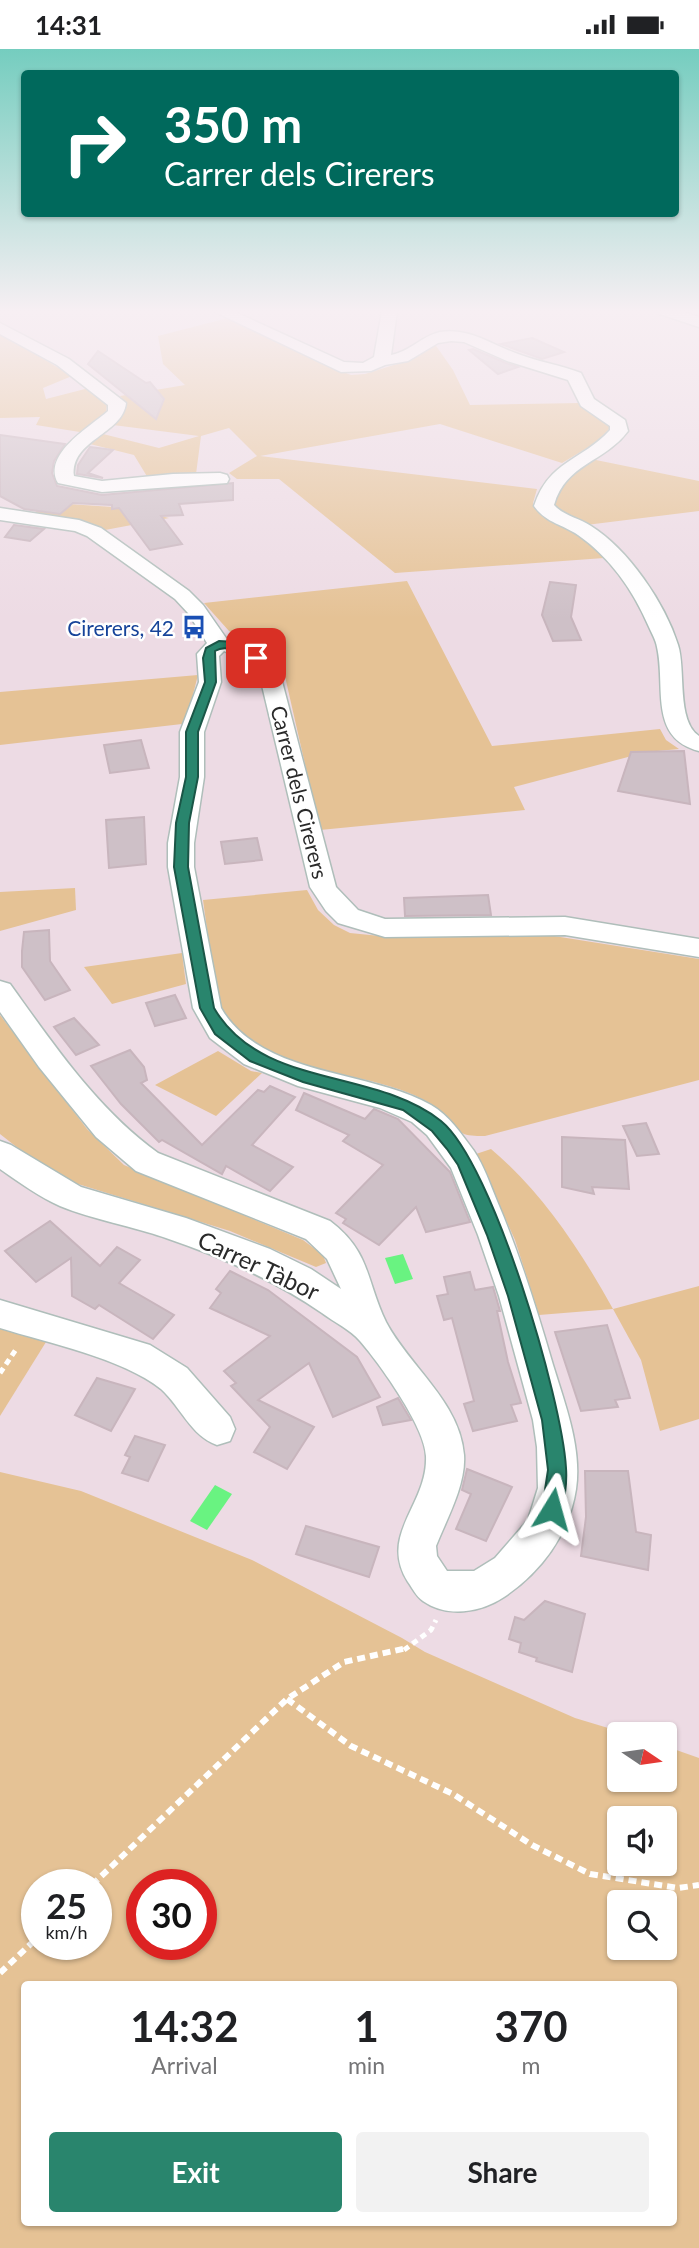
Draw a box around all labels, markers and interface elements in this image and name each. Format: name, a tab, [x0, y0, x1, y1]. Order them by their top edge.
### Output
text: 14:31	[35, 9, 102, 41]
text: 350 m	[164, 95, 302, 153]
icon: right	[49, 98, 140, 189]
text: Carrer dels Cirerers	[164, 154, 435, 193]
bus stop icon: Cirerers, 42	[180, 613, 208, 641]
place label: Cirerers, 42	[67, 615, 174, 640]
pin	[226, 628, 286, 688]
icon: arrive	[237, 639, 275, 677]
street label: Carrer dels Cirerers	[266, 703, 334, 881]
street label: Carrer Tàbor	[194, 1224, 325, 1306]
position arrow	[515, 1472, 589, 1546]
north arrow	[607, 1722, 677, 1792]
map controls	[607, 1722, 677, 1960]
button: sound	[607, 1806, 677, 1876]
speed limit sign: 30	[126, 1869, 217, 1960]
text: 25	[46, 1884, 87, 1926]
button: search	[607, 1890, 677, 1960]
text: km/h	[45, 1921, 88, 1943]
text: 14:32	[130, 2001, 239, 2051]
text: 1	[354, 2001, 379, 2051]
text: 370	[495, 2001, 568, 2051]
text: Arrival	[151, 2051, 218, 2079]
text: min	[348, 2051, 385, 2079]
text: m	[522, 2051, 541, 2079]
button: Exit	[49, 2132, 342, 2212]
button: Share	[356, 2132, 649, 2212]

